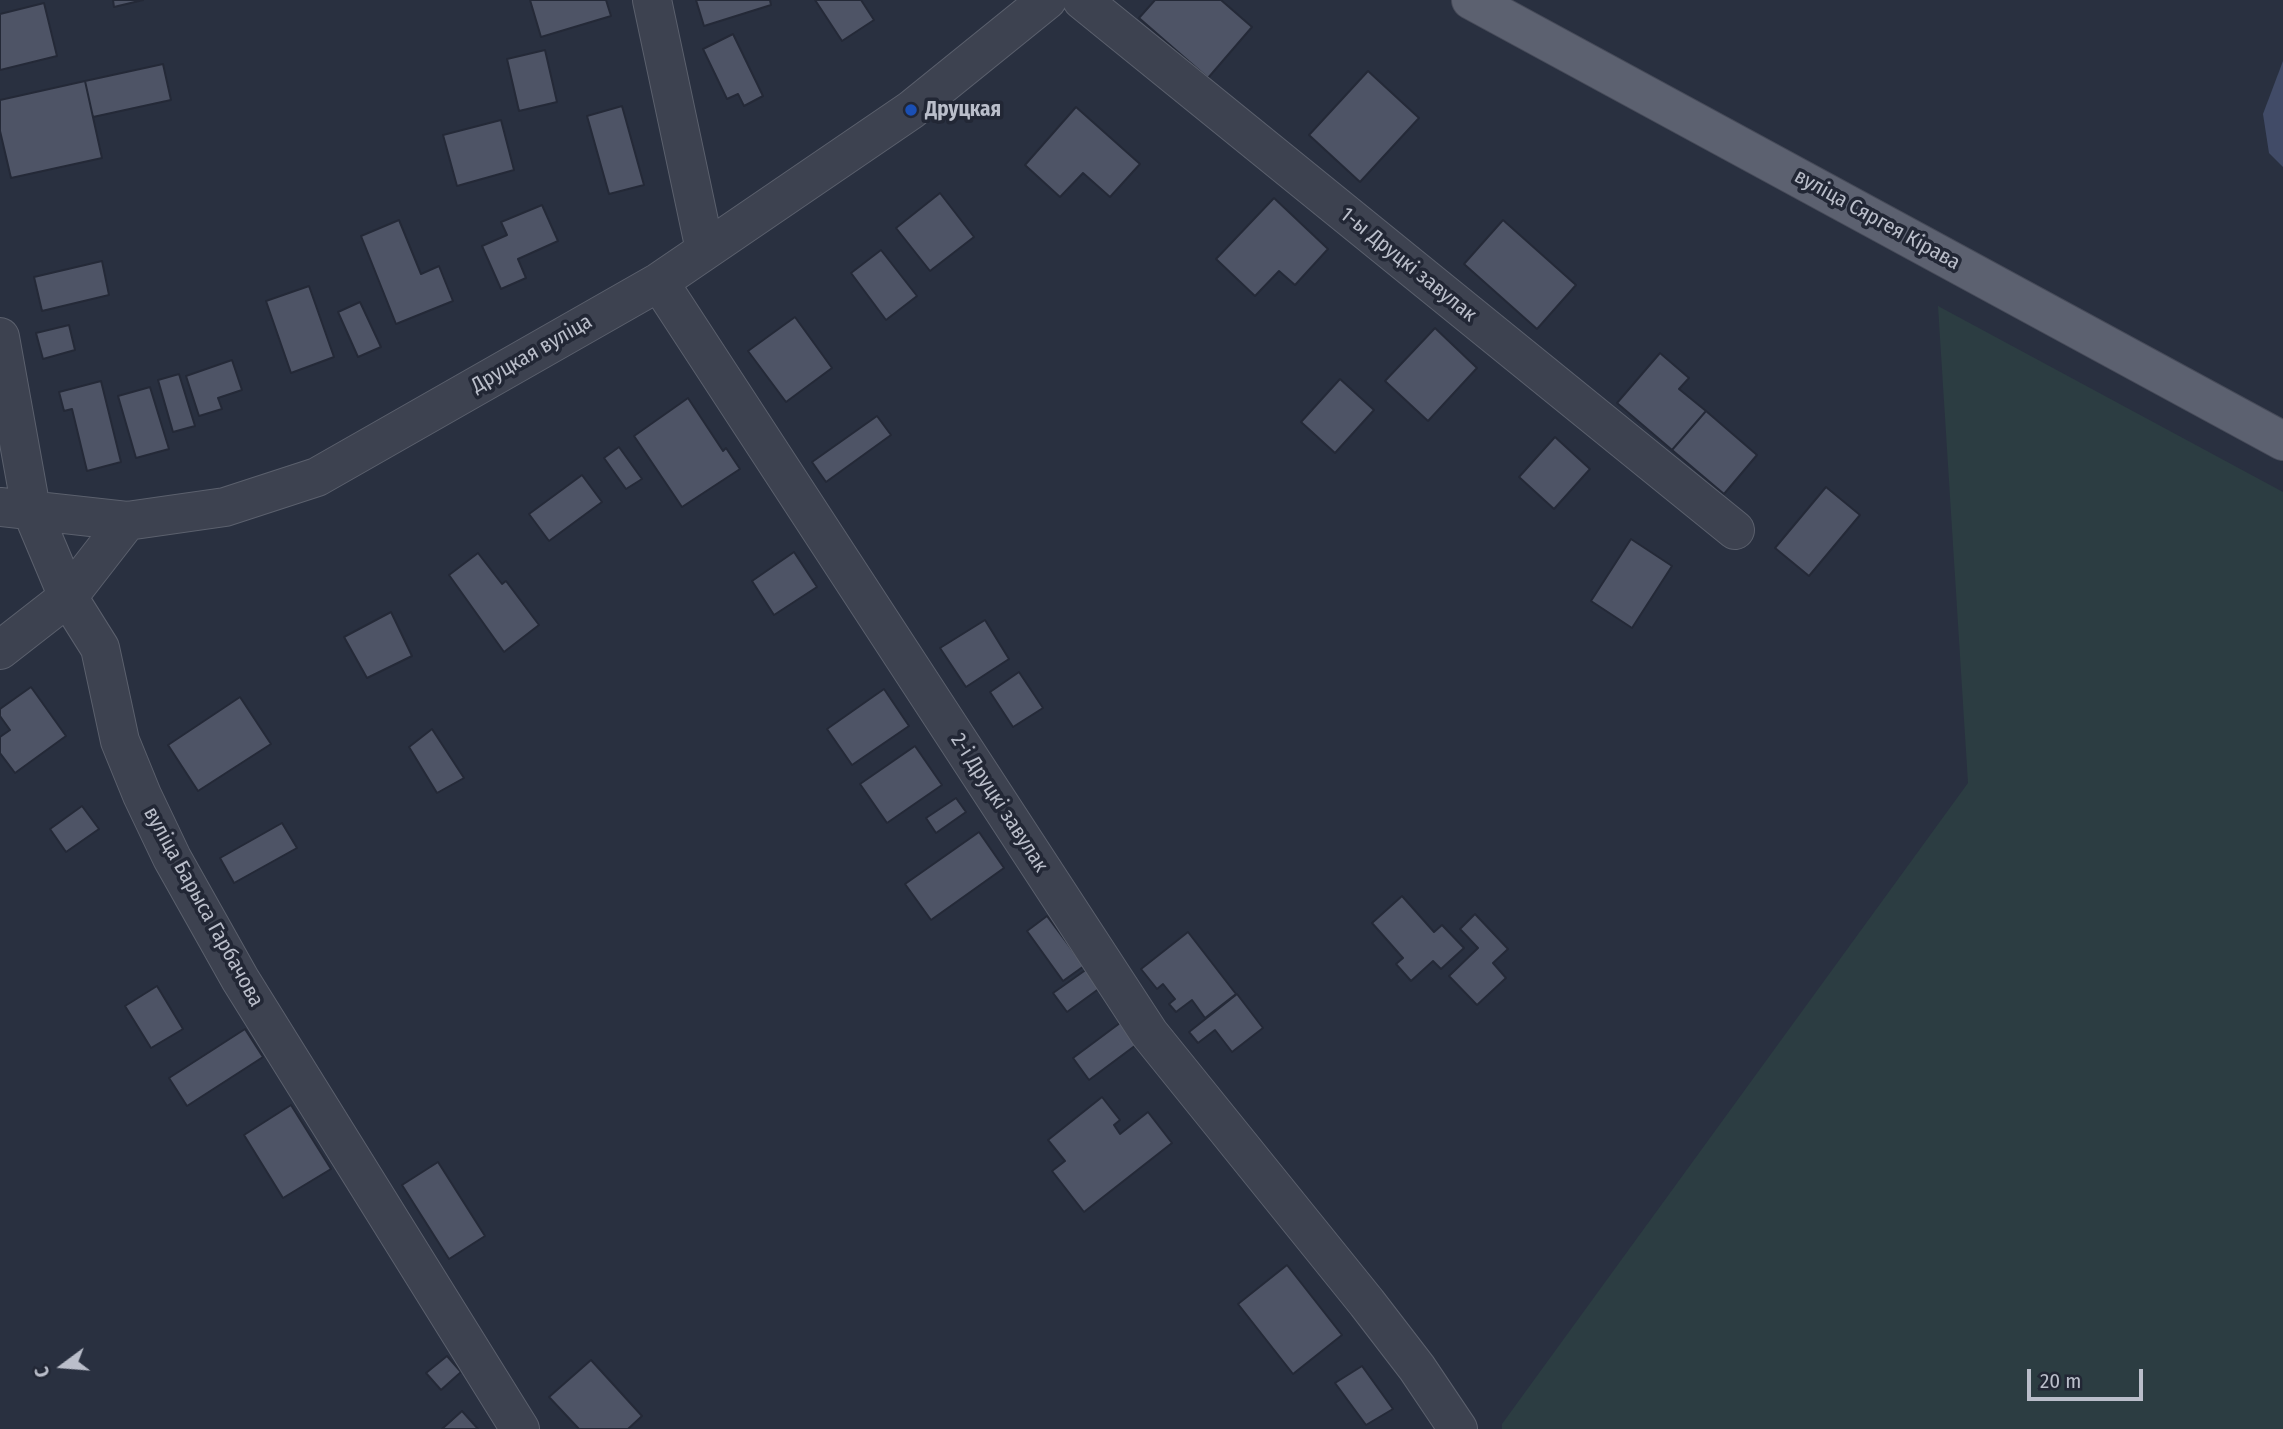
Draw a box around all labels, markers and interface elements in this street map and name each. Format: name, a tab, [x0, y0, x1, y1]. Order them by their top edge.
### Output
place label: Друцкая	[925, 97, 1001, 123]
marker: Друцкая	[903, 102, 919, 118]
street label: вуліца Сяргея Кірава	[1790, 164, 1964, 276]
street label: 1-ы Друцкі завулак	[1335, 202, 1481, 328]
street label: Друцкая вуліца	[467, 309, 597, 399]
street label: 2-і Друцкі завулак	[945, 729, 1053, 877]
street label: вуліца Барыса Гарбачова	[138, 803, 268, 1011]
north arrow	[28, 1331, 98, 1401]
scale bar	[2031, 1356, 2146, 1400]
text: С	[30, 1364, 55, 1380]
text: 20 m	[2040, 1368, 2081, 1394]

